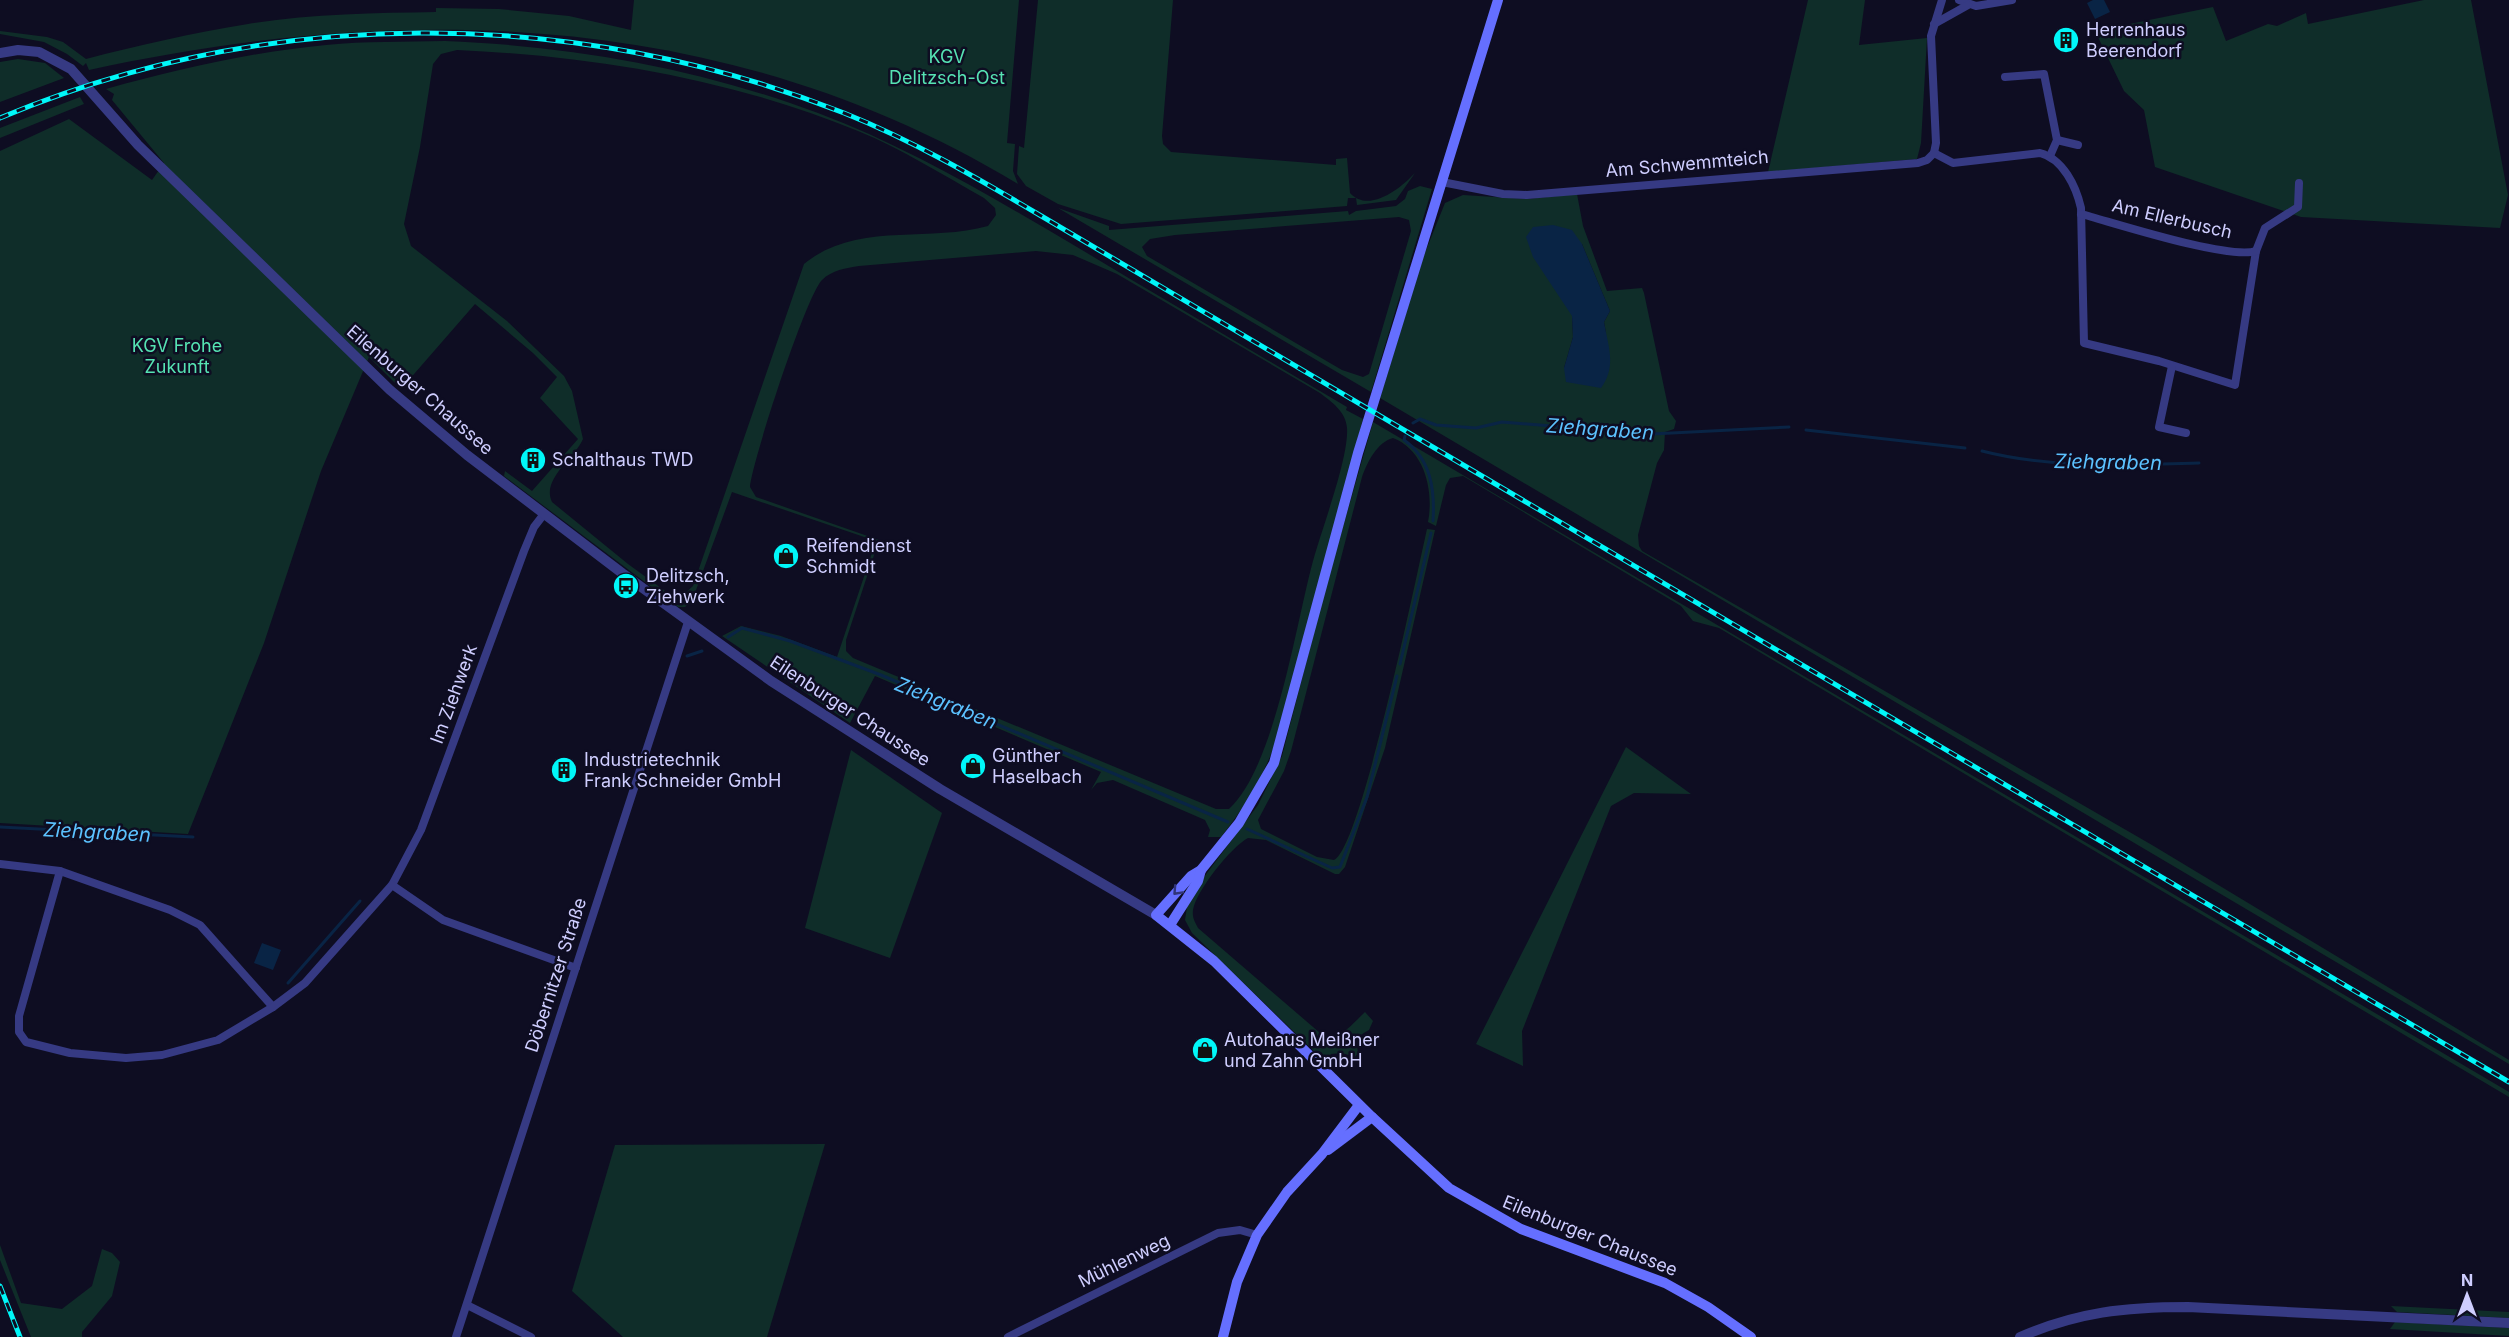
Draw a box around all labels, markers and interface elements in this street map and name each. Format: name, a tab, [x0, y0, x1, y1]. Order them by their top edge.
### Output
place label: Herrenhaus Beerendorf	[2086, 19, 2185, 61]
building icon: Herrenhaus Beerendorf	[2051, 25, 2081, 55]
park label: KGV Delitzsch-Ost	[889, 46, 1005, 88]
street label: Am Schwemmteich	[1605, 146, 1769, 181]
street label: Am Ellerbusch	[2110, 195, 2234, 243]
street label: Eilenburger Chaussee	[343, 320, 498, 459]
park label: KGV Frohe Zukunft	[132, 335, 222, 377]
water label: Ziehgraben	[1545, 413, 1655, 445]
building icon: Schalthaus TWD	[518, 445, 548, 475]
place label: Schalthaus TWD	[552, 449, 693, 470]
water label: Ziehgraben	[2054, 449, 2162, 475]
place label: Reifendienst Schmidt	[806, 535, 911, 577]
shop icon: Reifendienst Schmidt	[771, 541, 801, 571]
place label: Delitzsch, Ziehwerk	[646, 565, 730, 607]
bus stop icon: Delitzsch, Ziehwerk	[611, 571, 641, 601]
street label: Im Ziehwerk	[426, 641, 481, 746]
street label: Eilenburger Chaussee	[766, 651, 934, 770]
water label: Ziehgraben	[891, 672, 1001, 734]
place label: Günther Haselbach	[992, 745, 1082, 787]
place label: Industrietechnik Frank Schneider GmbH	[584, 749, 781, 791]
shop icon: Günther Haselbach	[958, 751, 988, 781]
building icon: Industrietechnik Frank Schneider GmbH	[549, 755, 579, 785]
water label: Ziehgraben	[42, 817, 152, 847]
one-way arrow	[1173, 884, 1184, 895]
street label: Döbernitzer Straße	[521, 895, 590, 1055]
place label: Autohaus Meißner und Zahn GmbH	[1224, 1029, 1380, 1071]
shop icon: Autohaus Meißner und Zahn GmbH	[1190, 1035, 1220, 1065]
street label: Eilenburger Chaussee	[1500, 1191, 1681, 1280]
street label: Mühlenweg	[1075, 1229, 1173, 1292]
north arrow	[2437, 1265, 2497, 1325]
text: N	[2461, 1270, 2473, 1290]

